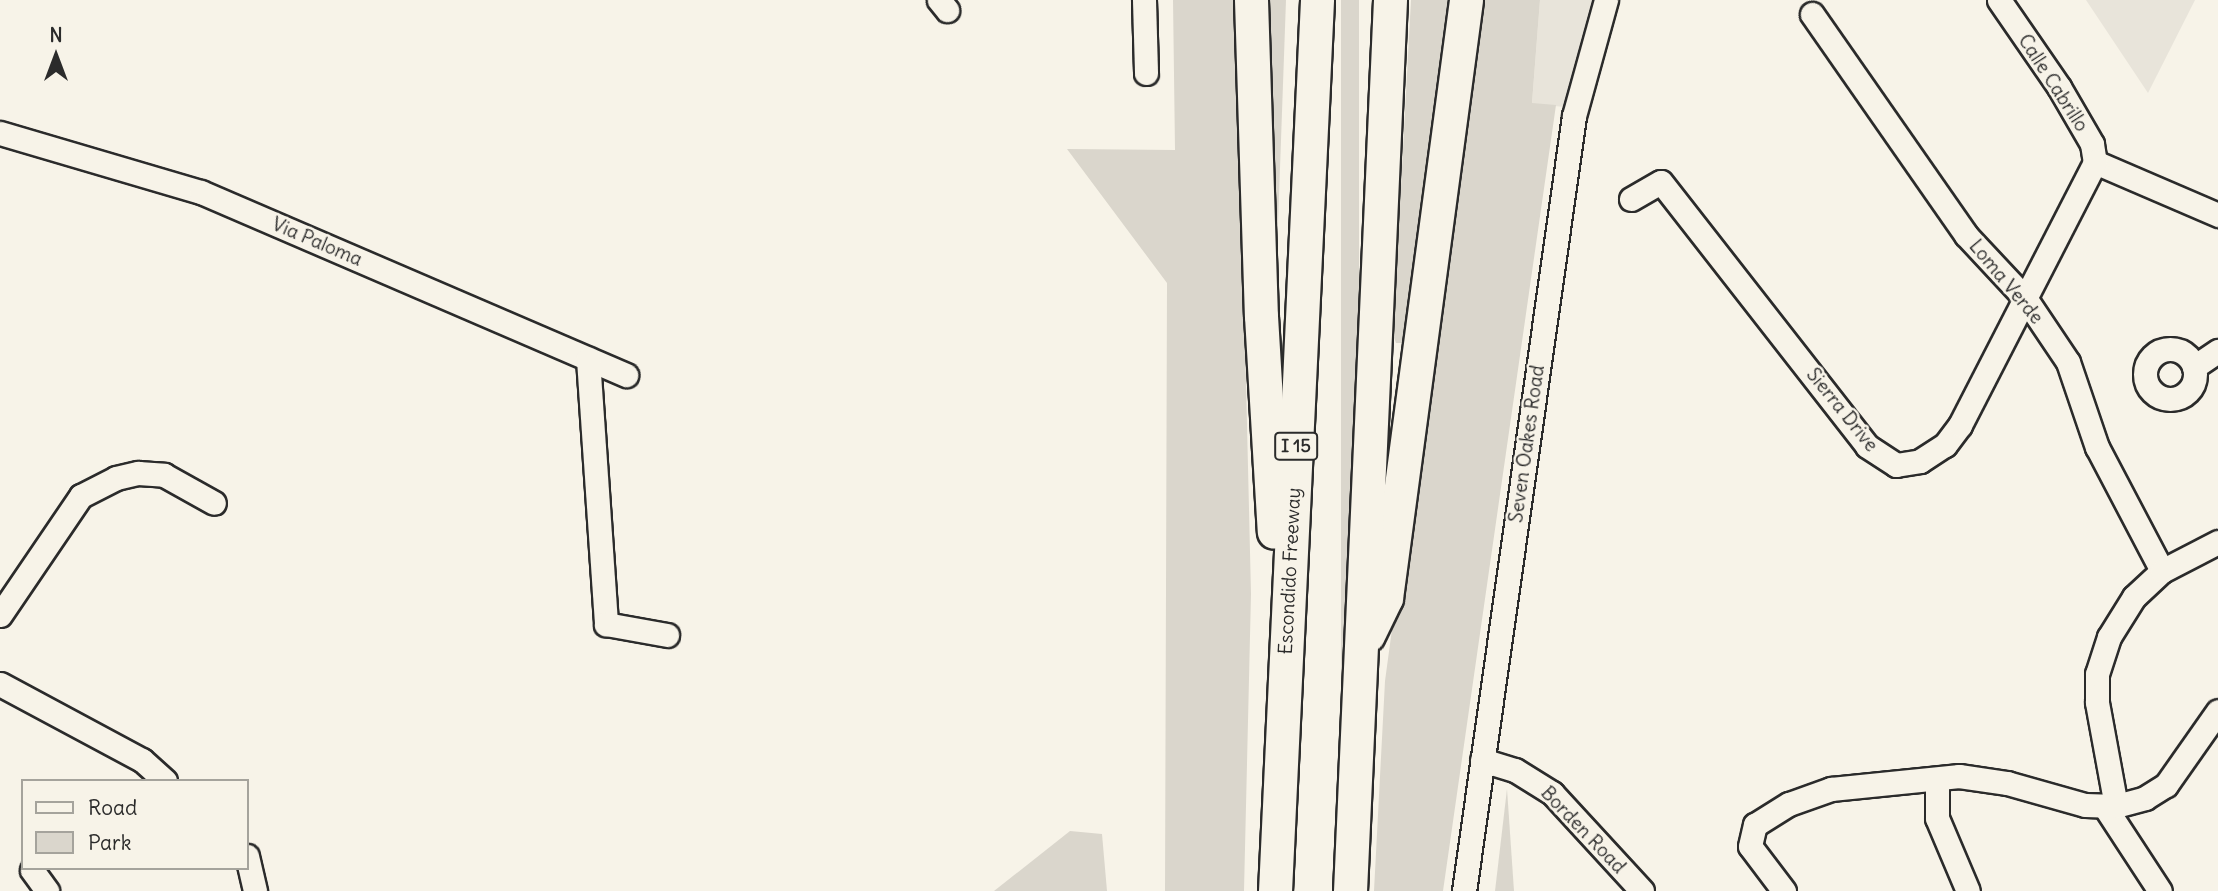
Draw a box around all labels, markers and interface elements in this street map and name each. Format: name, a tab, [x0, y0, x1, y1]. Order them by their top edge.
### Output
north arrow	[21, 21, 91, 91]
text: N	[49, 23, 63, 47]
street label: Calle Cabrillo	[2013, 30, 2093, 136]
street label: Via Paloma	[268, 213, 366, 271]
street label: Loma Verde	[1964, 235, 2048, 329]
street label: Seven Oakes Road	[1505, 364, 1549, 524]
street label: Sierra Drive	[1801, 364, 1883, 456]
road number: I 15	[1273, 432, 1319, 461]
street label: Escondido Freeway	[1274, 487, 1306, 655]
legend	[21, 779, 248, 870]
street label: Borden Road	[1536, 782, 1630, 878]
text: Road	[88, 794, 137, 821]
text: Park	[88, 829, 131, 856]

